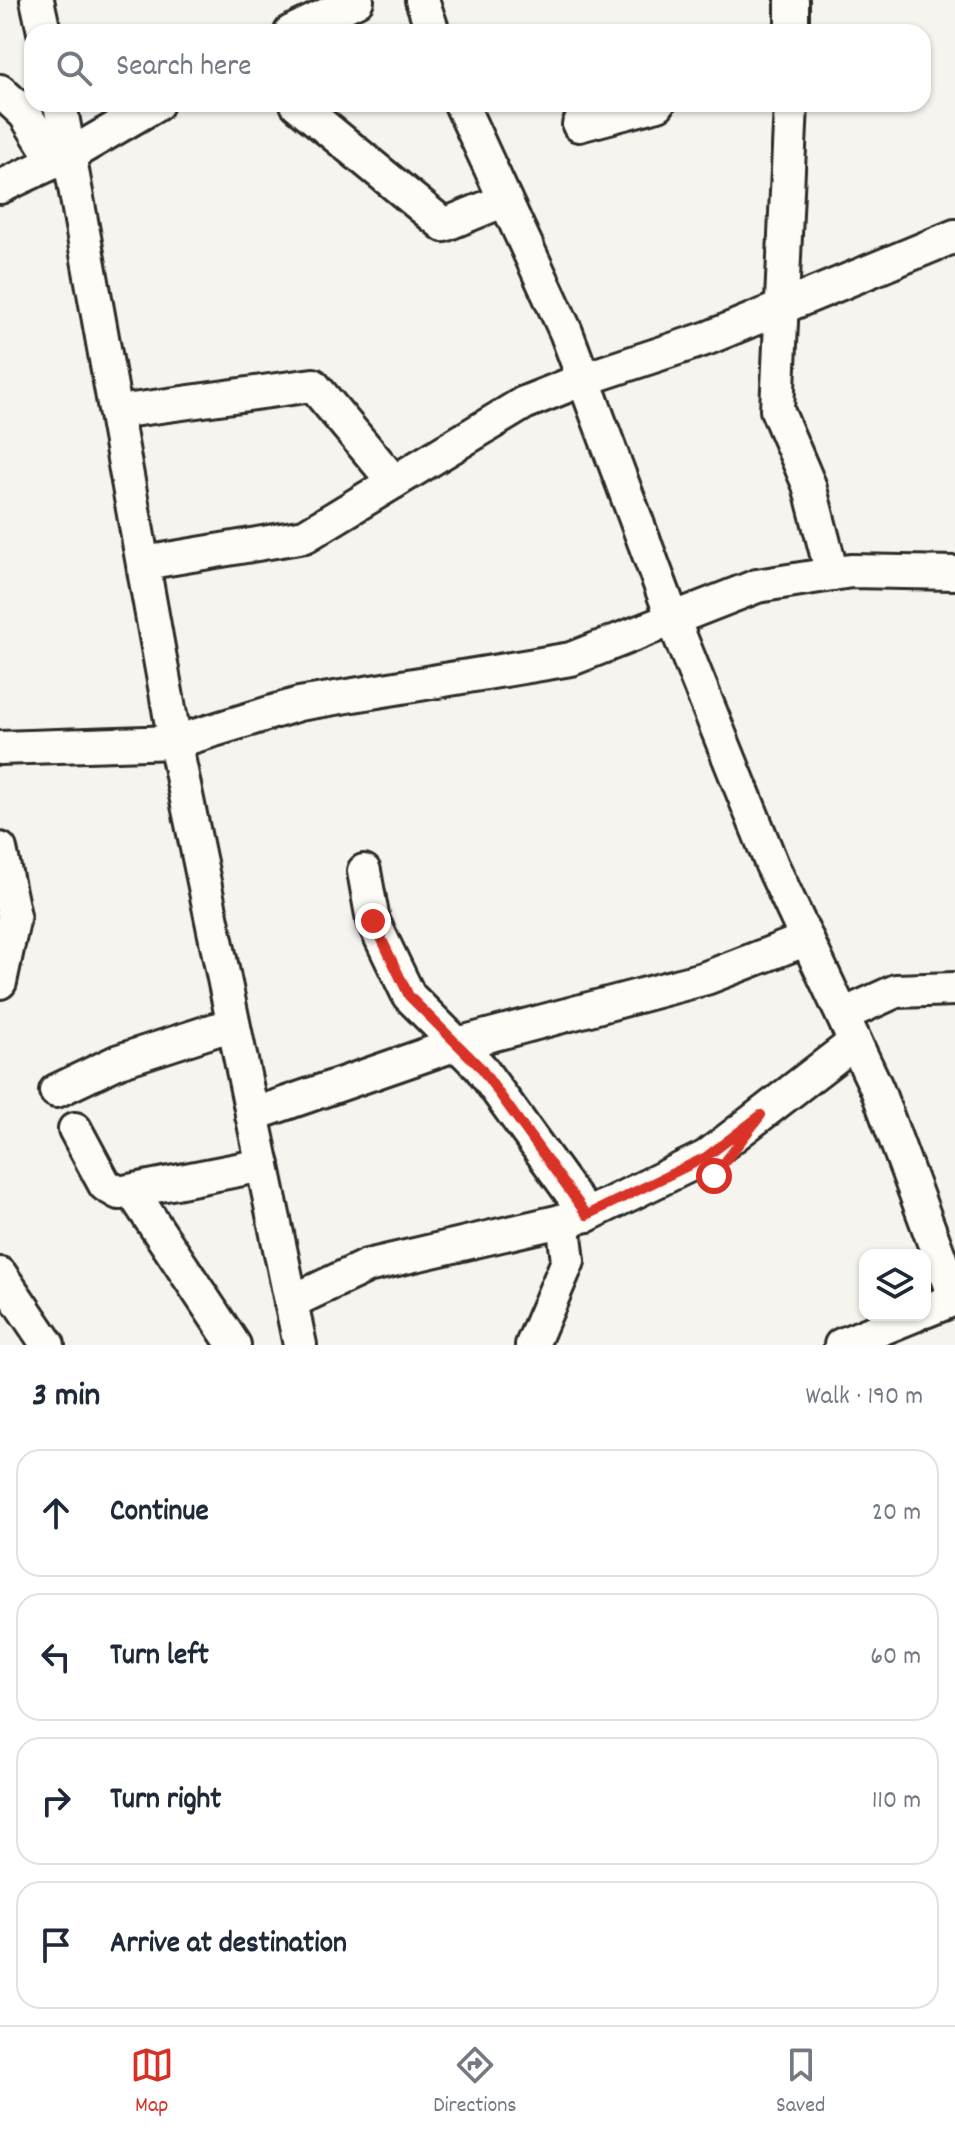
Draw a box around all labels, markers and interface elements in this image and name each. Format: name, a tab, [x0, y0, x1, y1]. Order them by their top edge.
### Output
search box	[24, 24, 931, 112]
icon: search	[52, 46, 96, 90]
text: Search here	[116, 47, 252, 90]
route end	[355, 903, 391, 939]
route start	[696, 1158, 732, 1194]
map controls	[859, 1249, 931, 1321]
button: layers	[859, 1249, 931, 1321]
text: 3 min	[32, 1373, 100, 1422]
text: Walk · 190 m	[806, 1379, 923, 1416]
icon: ahead	[34, 1491, 78, 1535]
text: Continue	[110, 1492, 209, 1535]
text: 20 m	[872, 1495, 921, 1532]
icon: left	[34, 1635, 78, 1679]
text: Turn left	[110, 1636, 209, 1679]
text: 60 m	[870, 1639, 921, 1676]
icon: right	[34, 1779, 78, 1823]
text: Turn right	[110, 1780, 221, 1823]
text: 110 m	[872, 1783, 921, 1820]
icon: arrive	[34, 1923, 78, 1967]
text: Arrive at destination	[110, 1924, 347, 1967]
tab: Map	[130, 2043, 174, 2122]
tab: Directions	[433, 2043, 517, 2122]
tab: Saved	[776, 2043, 825, 2122]

